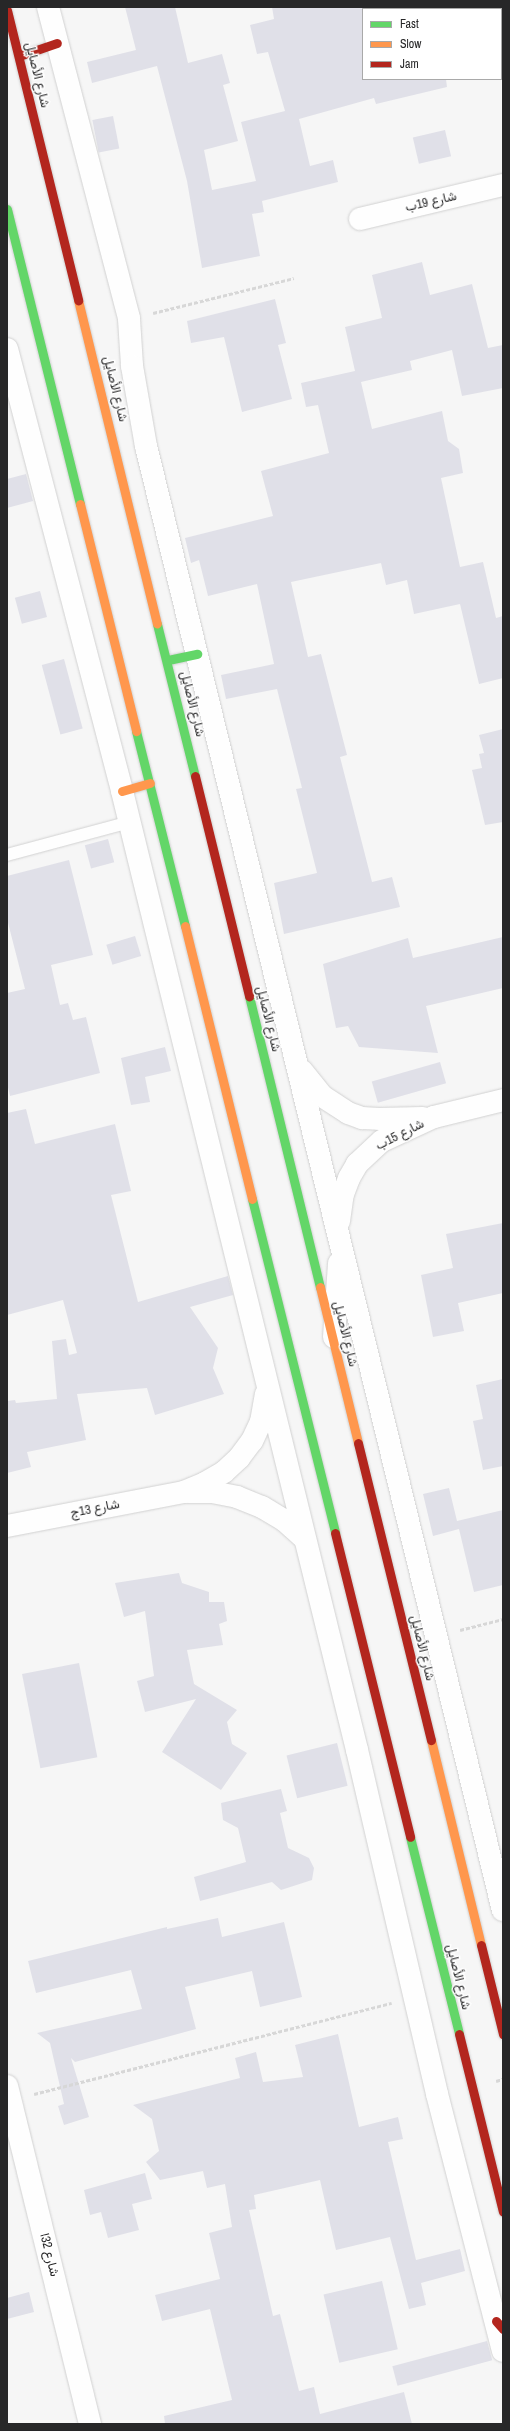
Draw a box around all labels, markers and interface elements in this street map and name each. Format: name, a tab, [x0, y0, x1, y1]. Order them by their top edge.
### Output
legend	[362, 8, 502, 80]
text: Fast	[400, 16, 419, 32]
text: Slow	[400, 36, 421, 52]
street label: شارع الأصايل	[21, 41, 53, 109]
text: Jam	[400, 56, 419, 72]
street label: شارع 19ب	[404, 189, 458, 215]
street label: شارع الأصايل	[99, 355, 131, 423]
street label: شارع الأصايل	[176, 670, 208, 738]
street label: شارع الأصايل	[252, 985, 284, 1053]
street label: شارع 15ب	[373, 1116, 427, 1154]
street label: شارع الأصايل	[329, 1300, 361, 1368]
street label: شارع 13ج	[69, 1497, 121, 1521]
street label: شارع الأصايل	[406, 1614, 438, 1682]
street label: شارع الأصايل	[442, 1943, 474, 2011]
street label: شارع 32ا	[36, 2232, 62, 2278]

